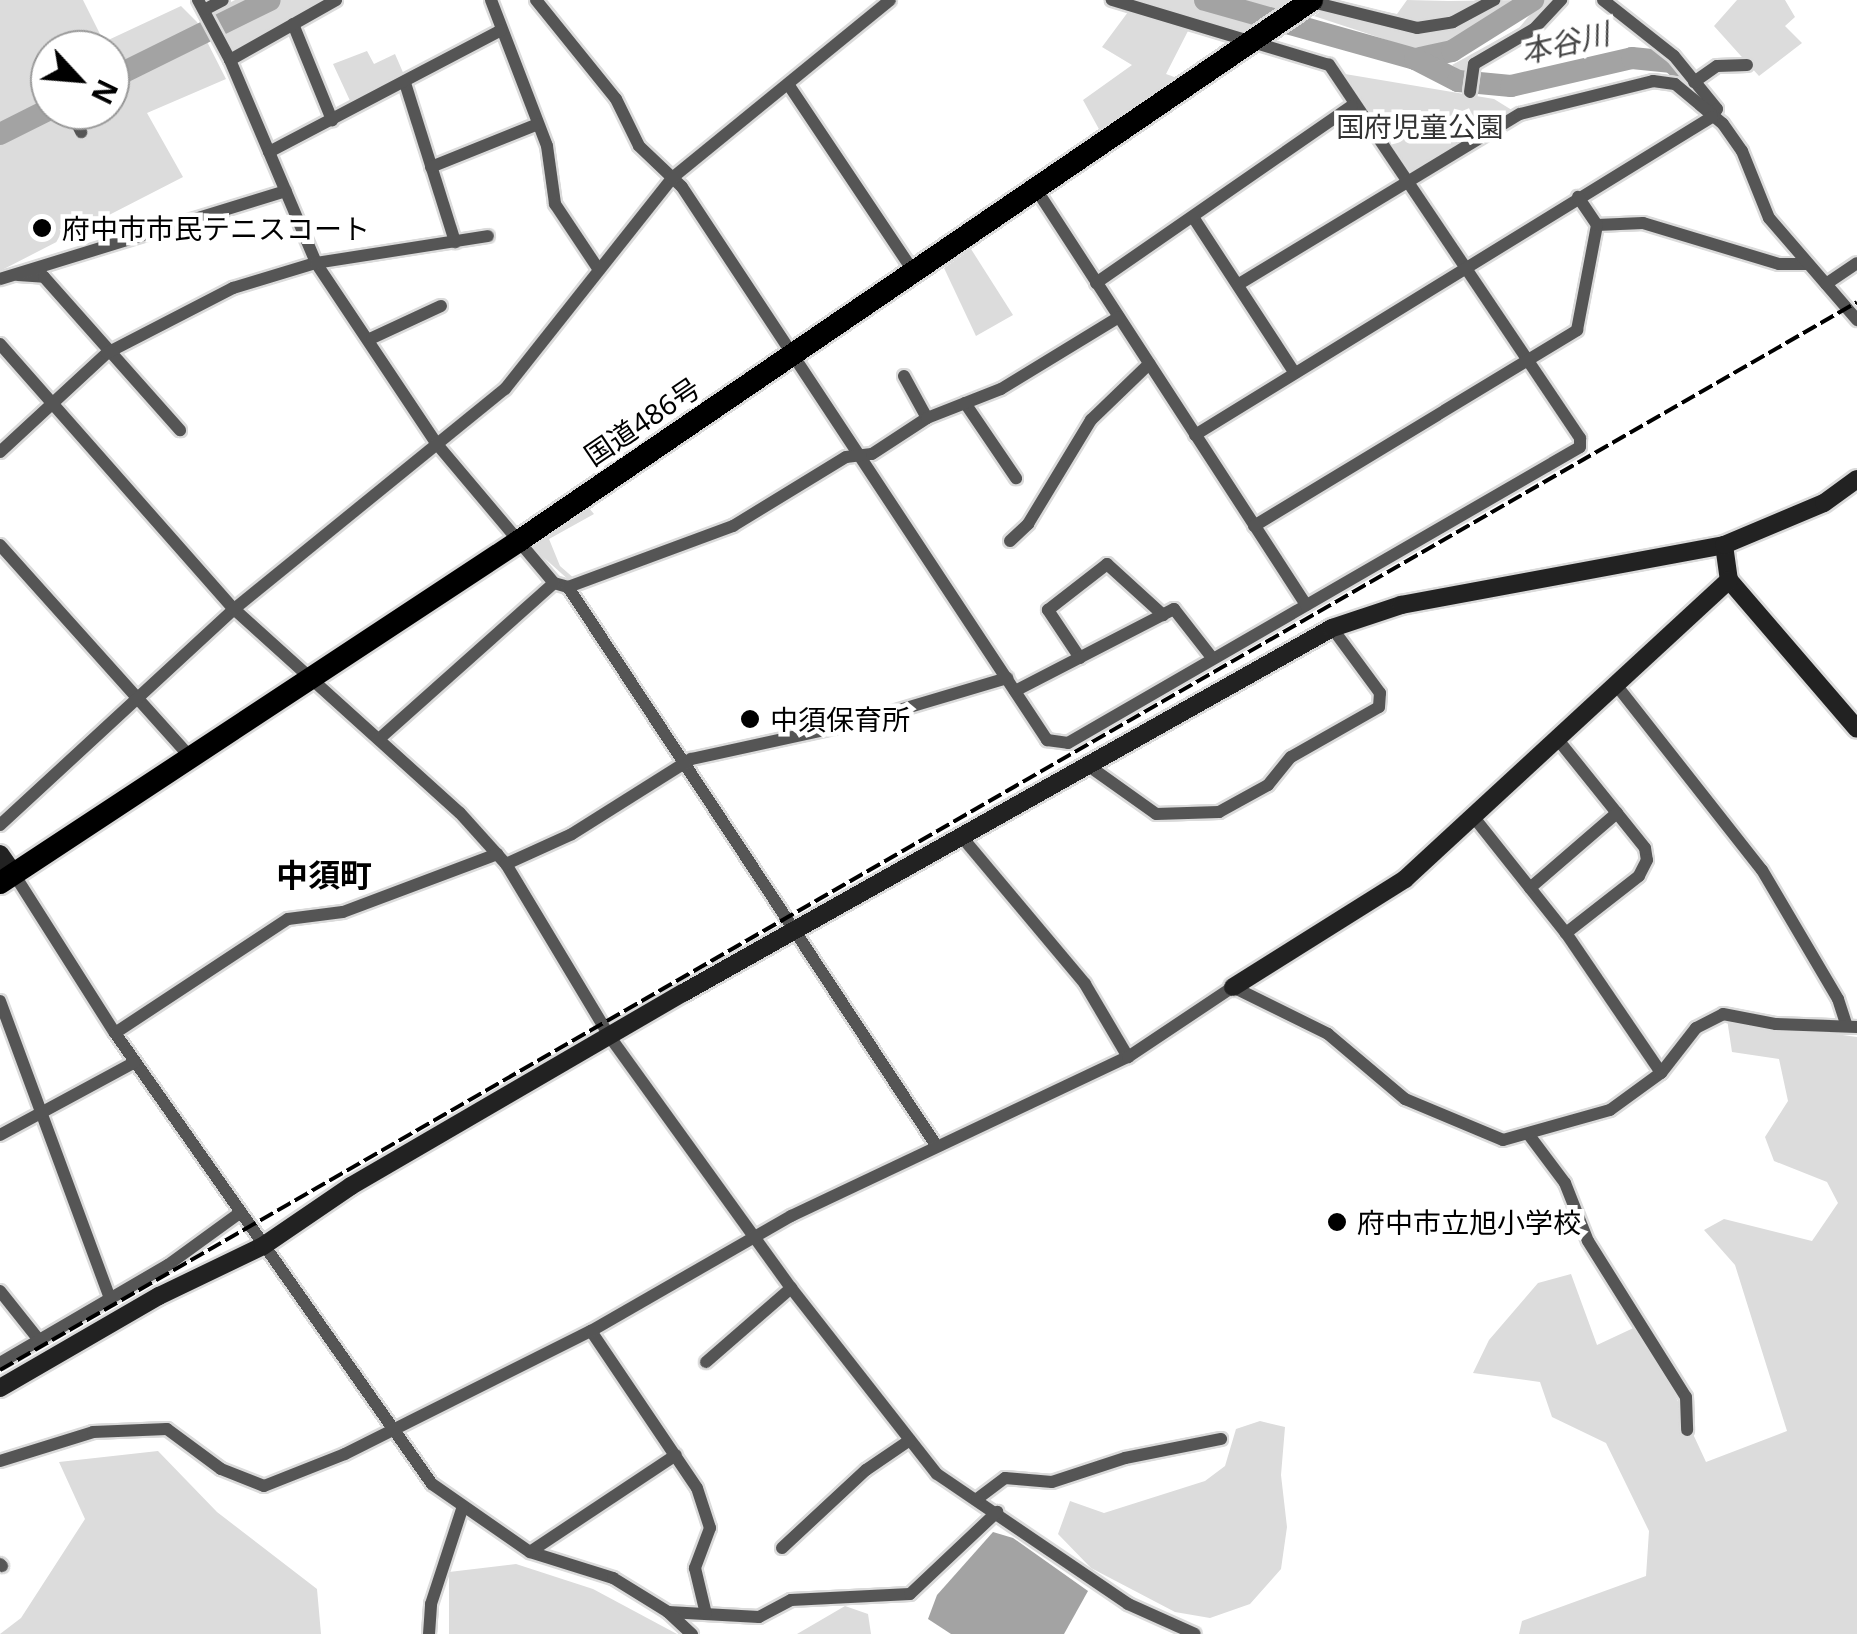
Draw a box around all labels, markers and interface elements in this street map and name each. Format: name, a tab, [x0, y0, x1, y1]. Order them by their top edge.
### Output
water label: 本谷川	[1517, 15, 1613, 71]
north arrow	[30, 30, 130, 130]
text: N	[83, 74, 127, 111]
park label: 国府児童公園	[1336, 109, 1504, 143]
place label: 府中市市民テニスコート	[62, 211, 370, 245]
marker: 府中市市民テニスコート	[31, 217, 53, 239]
street label: 国道486号	[578, 370, 706, 472]
place label: 中須保育所	[770, 702, 910, 736]
marker: 中須保育所	[739, 708, 761, 730]
district label: 中須町	[276, 856, 372, 894]
place label: 府中市立旭小学校	[1357, 1205, 1581, 1239]
marker: 府中市立旭小学校	[1326, 1211, 1348, 1233]

